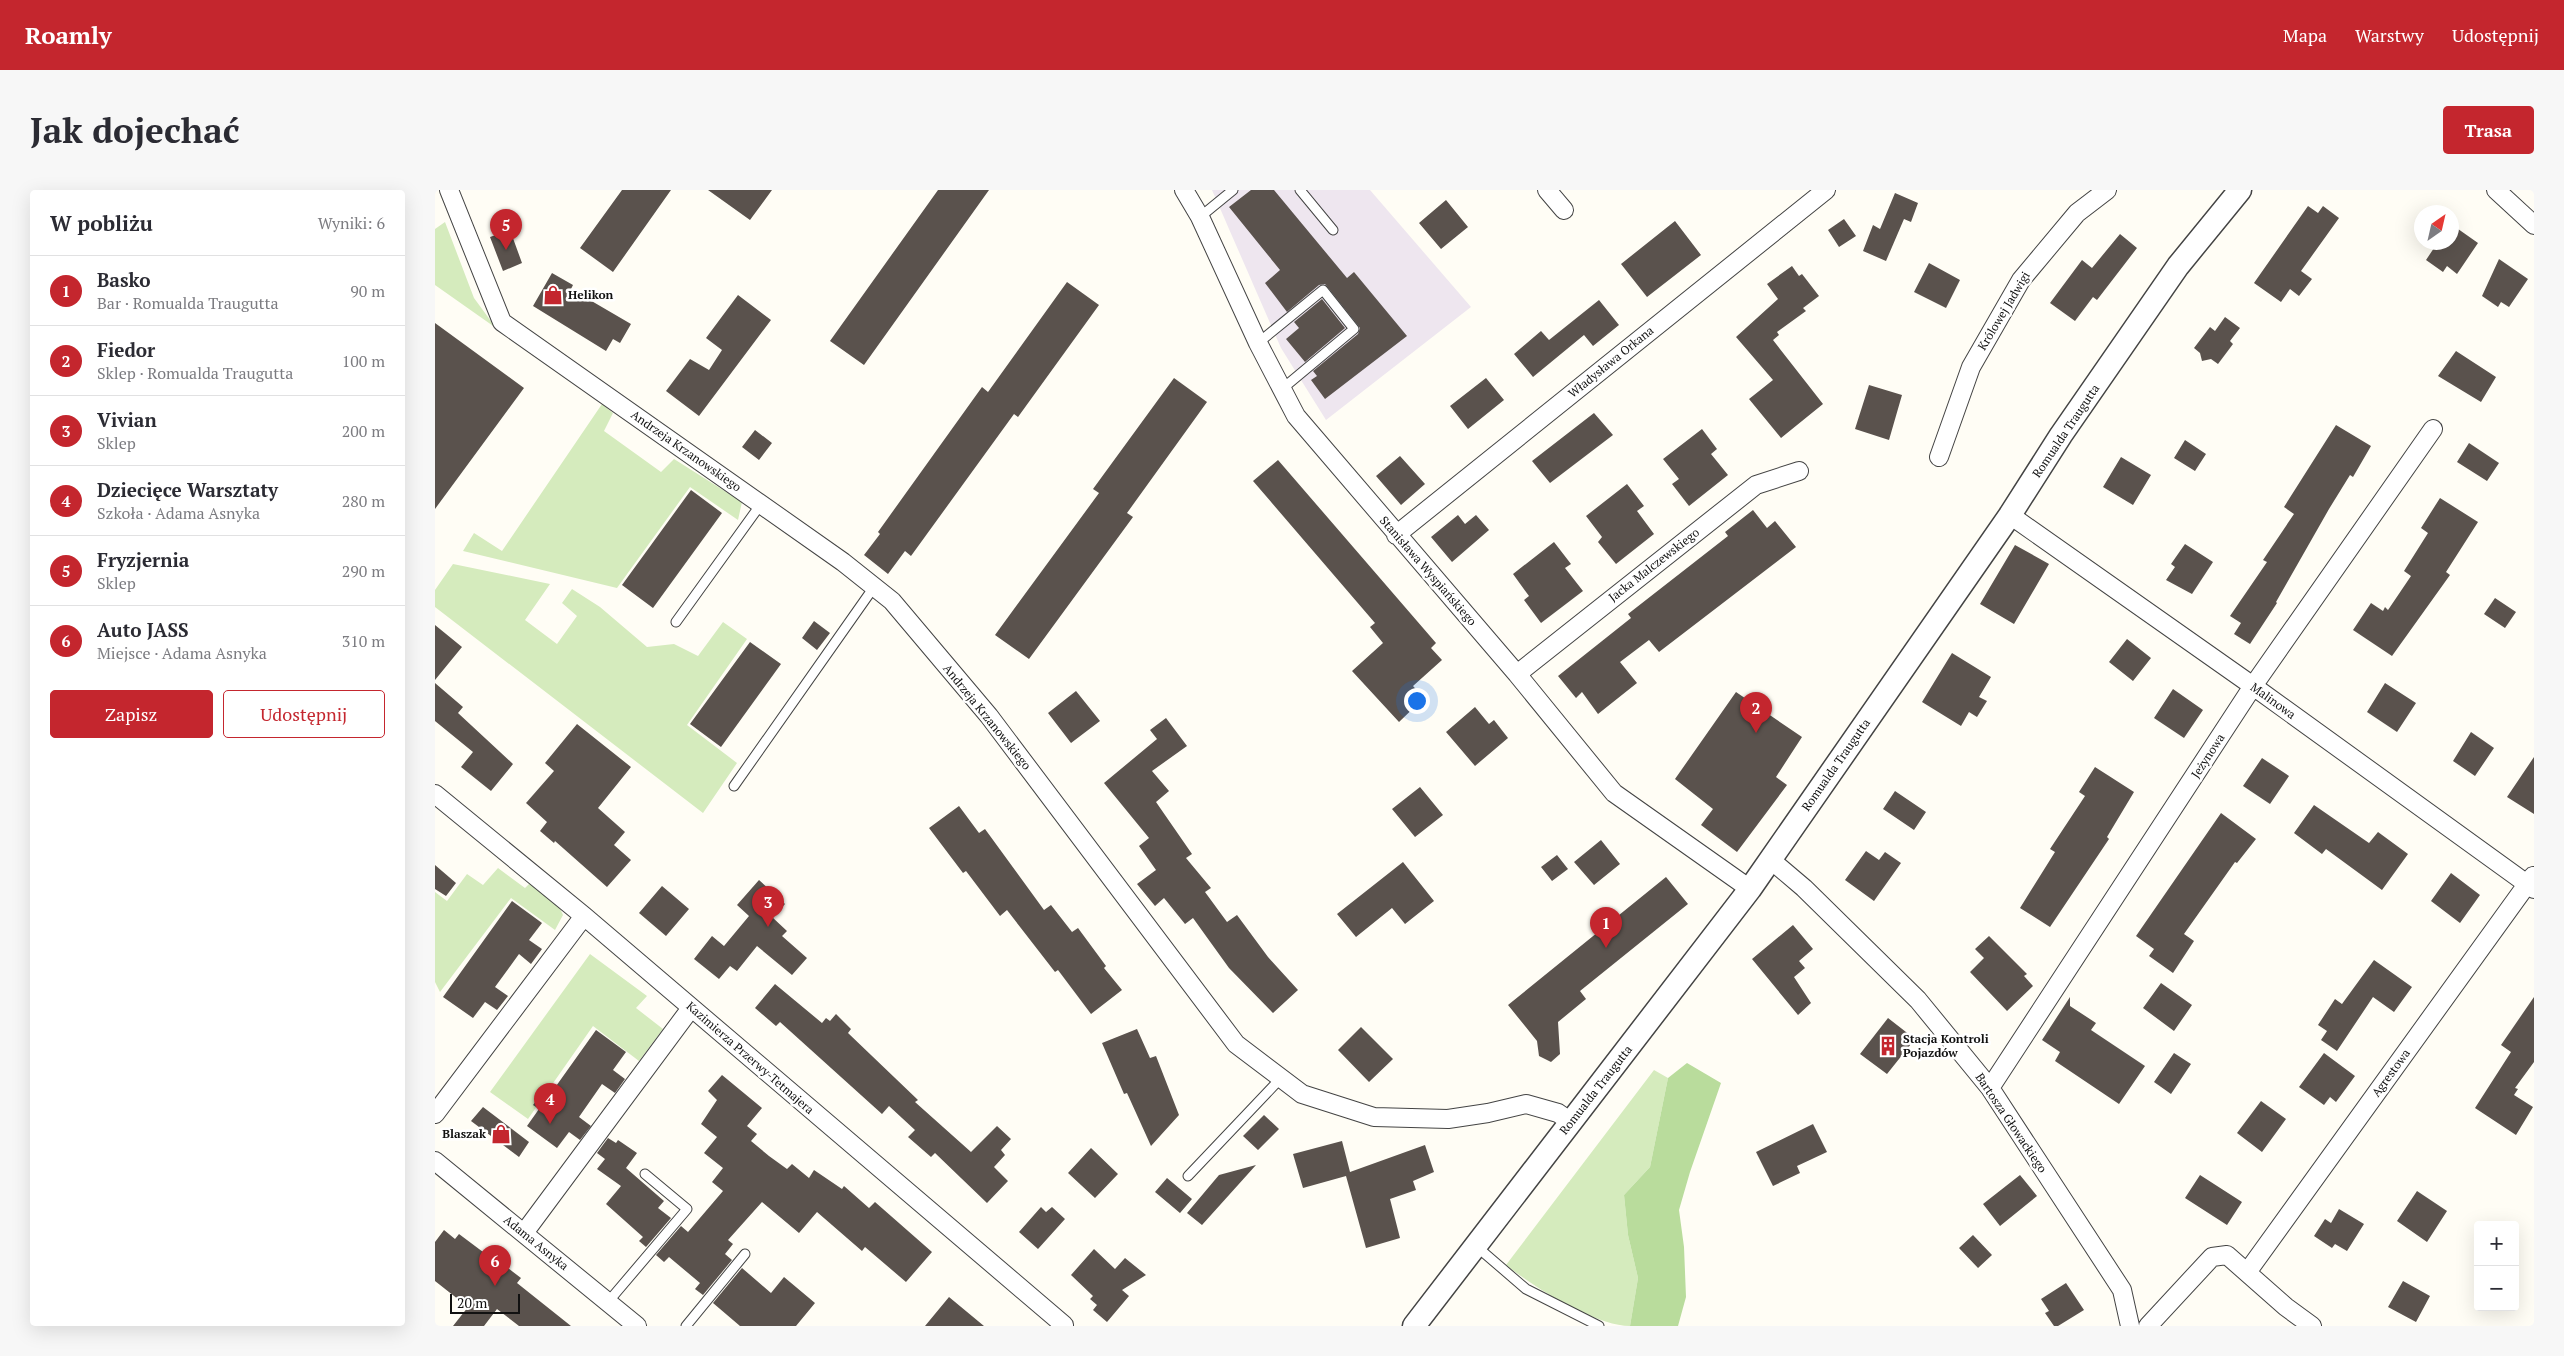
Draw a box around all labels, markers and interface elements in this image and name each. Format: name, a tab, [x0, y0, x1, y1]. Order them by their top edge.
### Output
text: Roamly	[25, 19, 112, 51]
text: Mapa	[2283, 23, 2327, 47]
text: Warstwy	[2355, 23, 2424, 47]
text: Udostępnij	[2452, 23, 2539, 47]
button: Trasa	[2443, 106, 2534, 154]
text: Jak dojechać	[30, 107, 240, 153]
north arrow	[2414, 205, 2459, 250]
text: W pobliżu	[50, 209, 153, 237]
pin: 5	[490, 209, 522, 250]
text: Wyniki: 6	[318, 212, 385, 234]
text: Basko	[97, 267, 151, 292]
street label: Królowej Jadwigi	[1974, 268, 2033, 353]
text: 1	[61, 280, 71, 302]
text: 90 m	[350, 280, 385, 302]
shop icon: Helikon	[542, 284, 564, 306]
place label: Helikon	[568, 287, 614, 302]
text: Bar · Romualda Traugutta	[97, 292, 279, 314]
street label: Władysława Orkana	[1565, 323, 1656, 401]
text: Fiedor	[97, 337, 155, 362]
text: 2	[61, 350, 71, 372]
text: 100 m	[342, 350, 385, 372]
text: Sklep · Romualda Traugutta	[97, 362, 293, 384]
street label: Romualda Traugutta	[2029, 381, 2102, 480]
text: Vivian	[97, 407, 157, 432]
street label: Andrzeja Krzanowskiego	[628, 407, 745, 495]
text: 3	[61, 420, 71, 442]
text: 200 m	[342, 420, 385, 442]
text: Sklep	[97, 432, 136, 454]
text: Dziecięce Warsztaty	[97, 477, 278, 502]
text: 4	[61, 490, 71, 512]
text: 280 m	[342, 490, 385, 512]
text: Szkoła · Adama Asnyka	[97, 502, 260, 524]
street label: Stanisława Wyspiańskiego	[1377, 513, 1480, 629]
street label: Jacka Malczewskiego	[1605, 524, 1702, 605]
text: Fryzjernia	[97, 547, 189, 572]
text: 5	[61, 560, 71, 582]
text: 290 m	[342, 560, 385, 582]
text: Sklep	[97, 572, 136, 594]
text: Auto JASS	[97, 617, 189, 642]
text: 6	[61, 630, 71, 652]
text: 310 m	[342, 630, 385, 652]
text: Miejsce · Adama Asnyka	[97, 642, 267, 664]
street label: Andrzeja Krzanowskiego	[940, 661, 1035, 773]
street label: Malinowa	[2248, 679, 2299, 722]
your location	[1404, 688, 1430, 714]
button: Zapisz	[50, 690, 213, 738]
button: Udostępnij	[223, 690, 385, 738]
pin: 2	[1740, 692, 1772, 733]
street label: Romualda Traugutta	[1798, 716, 1873, 814]
street label: Jeżynowa	[2188, 731, 2228, 781]
pin: 3	[752, 886, 784, 927]
pin: 1	[1590, 907, 1622, 948]
street label: Kazimierza Przerwy-Tetmajera	[684, 998, 817, 1117]
place label: Stacja Kontroli Pojazdów	[1903, 1031, 1989, 1060]
building icon: Stacja Kontroli Pojazdów	[1877, 1035, 1899, 1057]
street label: Romualda Traugutta	[1556, 1042, 1635, 1137]
street label: Agrestowa	[2368, 1046, 2413, 1100]
street label: Bartosza Głowackiego	[1972, 1070, 2051, 1176]
pin: 4	[534, 1083, 566, 1124]
shop icon: Blaszak	[490, 1123, 512, 1145]
place label: Blaszak	[442, 1126, 486, 1141]
street label: Adama Asnyka	[501, 1212, 572, 1273]
map controls	[2474, 1221, 2519, 1311]
button: +	[2474, 1221, 2519, 1266]
pin: 6	[479, 1245, 511, 1286]
button: −	[2474, 1266, 2519, 1311]
scale bar	[450, 1291, 520, 1314]
text: 20 m	[457, 1293, 487, 1312]

